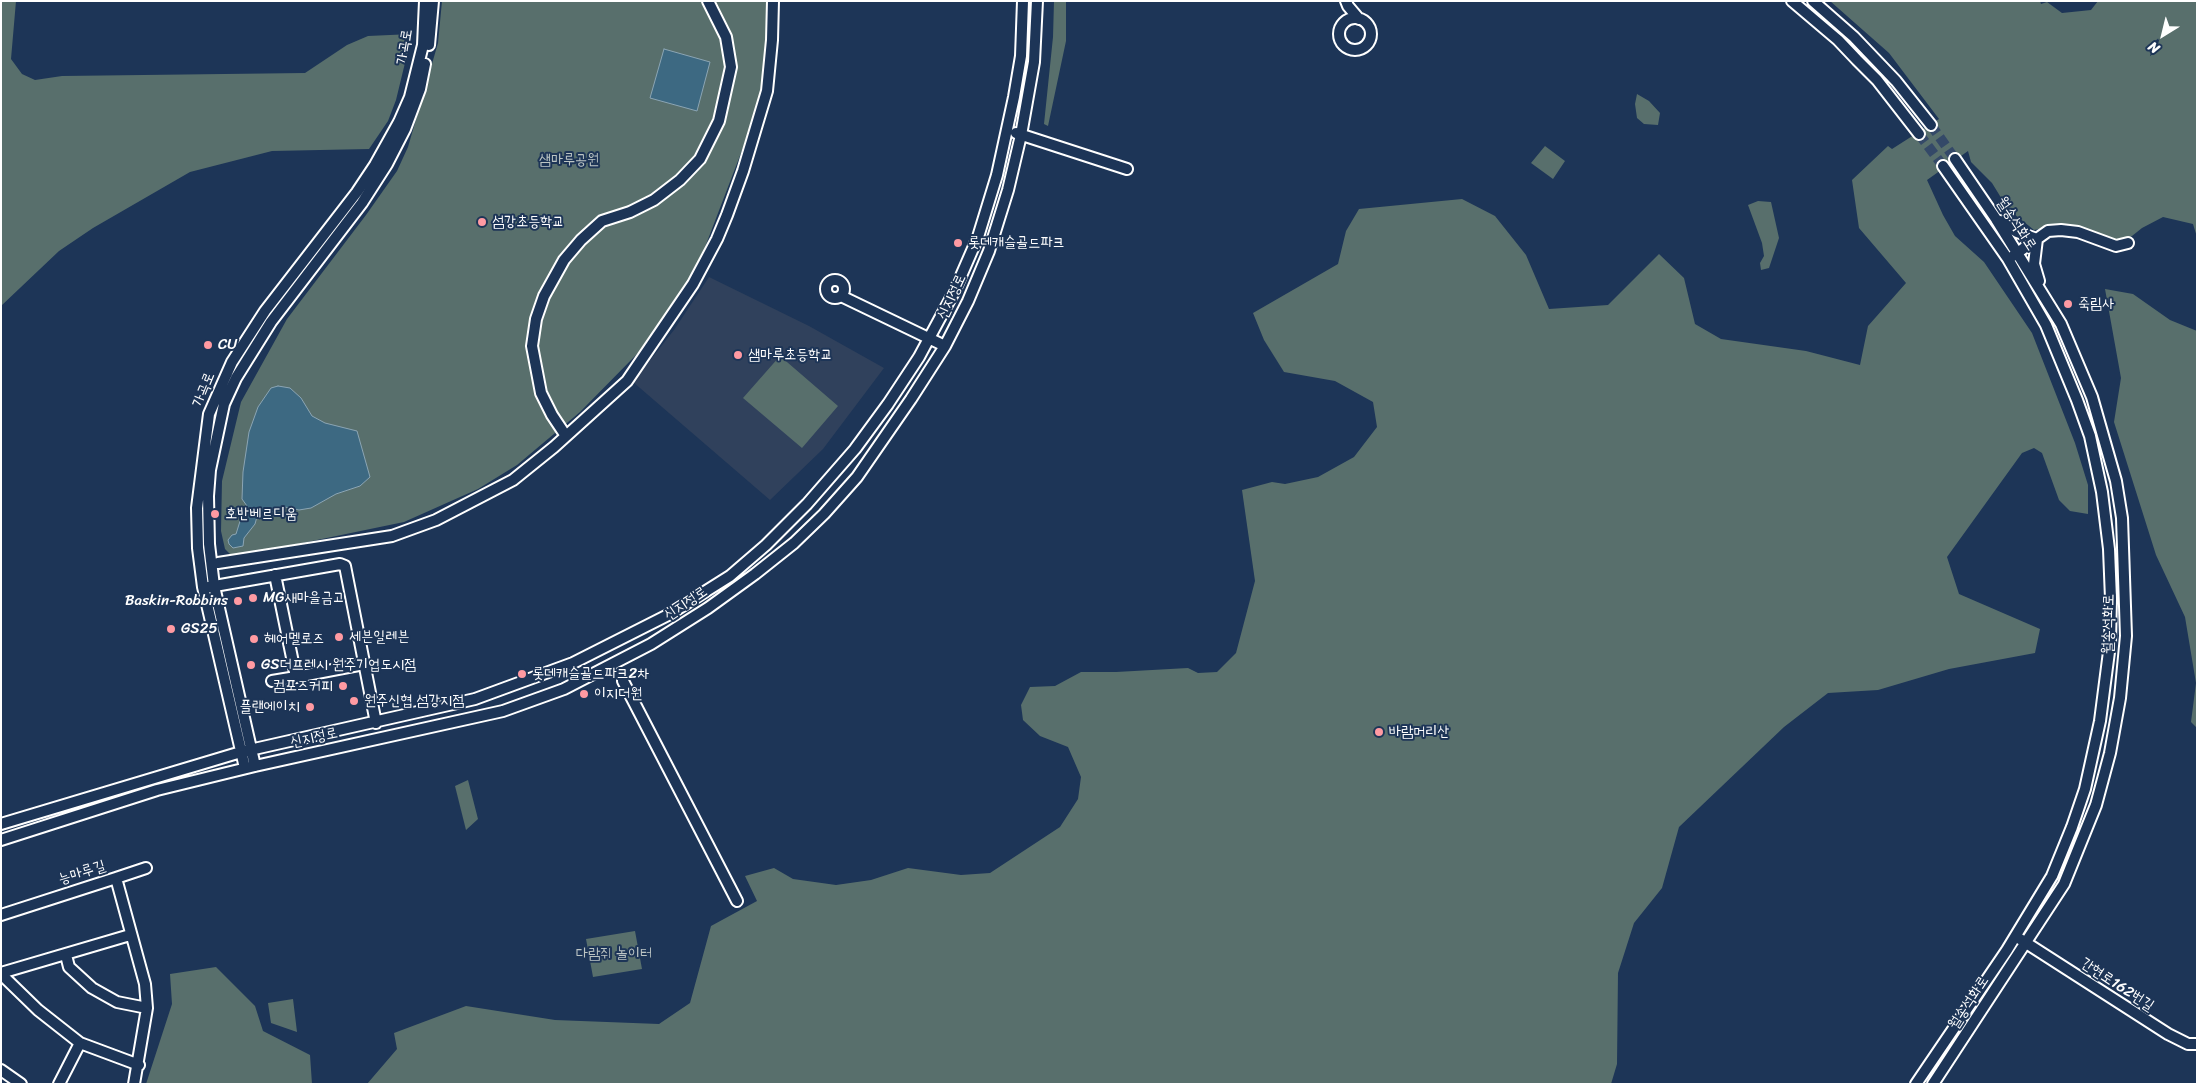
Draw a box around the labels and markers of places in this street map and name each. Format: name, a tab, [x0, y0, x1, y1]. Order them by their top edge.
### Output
place label: 섬강초등학교	[492, 213, 564, 231]
marker: 섬강초등학교	[476, 216, 488, 228]
place label: 롯데캐슬골드파크	[968, 234, 1065, 252]
marker: 롯데캐슬골드파크	[952, 237, 964, 249]
place label: 죽림사	[2078, 295, 2114, 313]
marker: 죽림사	[2062, 298, 2074, 310]
place label: CU	[218, 336, 237, 354]
marker: CU	[202, 339, 214, 351]
place label: 샘마루초등학교	[748, 346, 832, 364]
marker: 샘마루초등학교	[732, 349, 744, 361]
place label: 호반베르디움	[225, 505, 297, 523]
marker: 호반베르디움	[209, 508, 221, 520]
place label: MG새마을금고	[263, 589, 345, 607]
place label: Baskin-Robbins	[125, 592, 228, 610]
marker: MG새마을금고	[247, 592, 259, 604]
marker: Baskin-Robbins	[232, 595, 244, 607]
place label: GS25	[181, 620, 218, 638]
marker: GS25	[165, 623, 177, 635]
place label: 세븐일레븐	[349, 628, 409, 646]
place label: 헤어멜로즈	[264, 630, 324, 648]
marker: 세븐일레븐	[333, 631, 345, 643]
marker: 헤어멜로즈	[248, 633, 260, 645]
place label: GS더프레시 원주기업도시점	[261, 656, 416, 674]
marker: GS더프레시 원주기업도시점	[245, 659, 257, 671]
place label: 롯데캐슬골드파크2차	[532, 665, 649, 683]
marker: 롯데캐슬골드파크2차	[516, 668, 528, 680]
place label: 컴포즈커피	[273, 677, 333, 695]
marker: 컴포즈커피	[337, 680, 349, 692]
place label: 이지더원	[594, 685, 642, 703]
marker: 이지더원	[578, 688, 590, 700]
place label: 원주신협 섬강지점	[364, 692, 464, 710]
marker: 원주신협 섬강지점	[348, 695, 360, 707]
place label: 플랜에이치	[240, 698, 300, 716]
marker: 플랜에이치	[304, 701, 316, 713]
place label: 바람머리산	[1389, 723, 1449, 741]
marker: 바람머리산	[1373, 726, 1385, 738]

